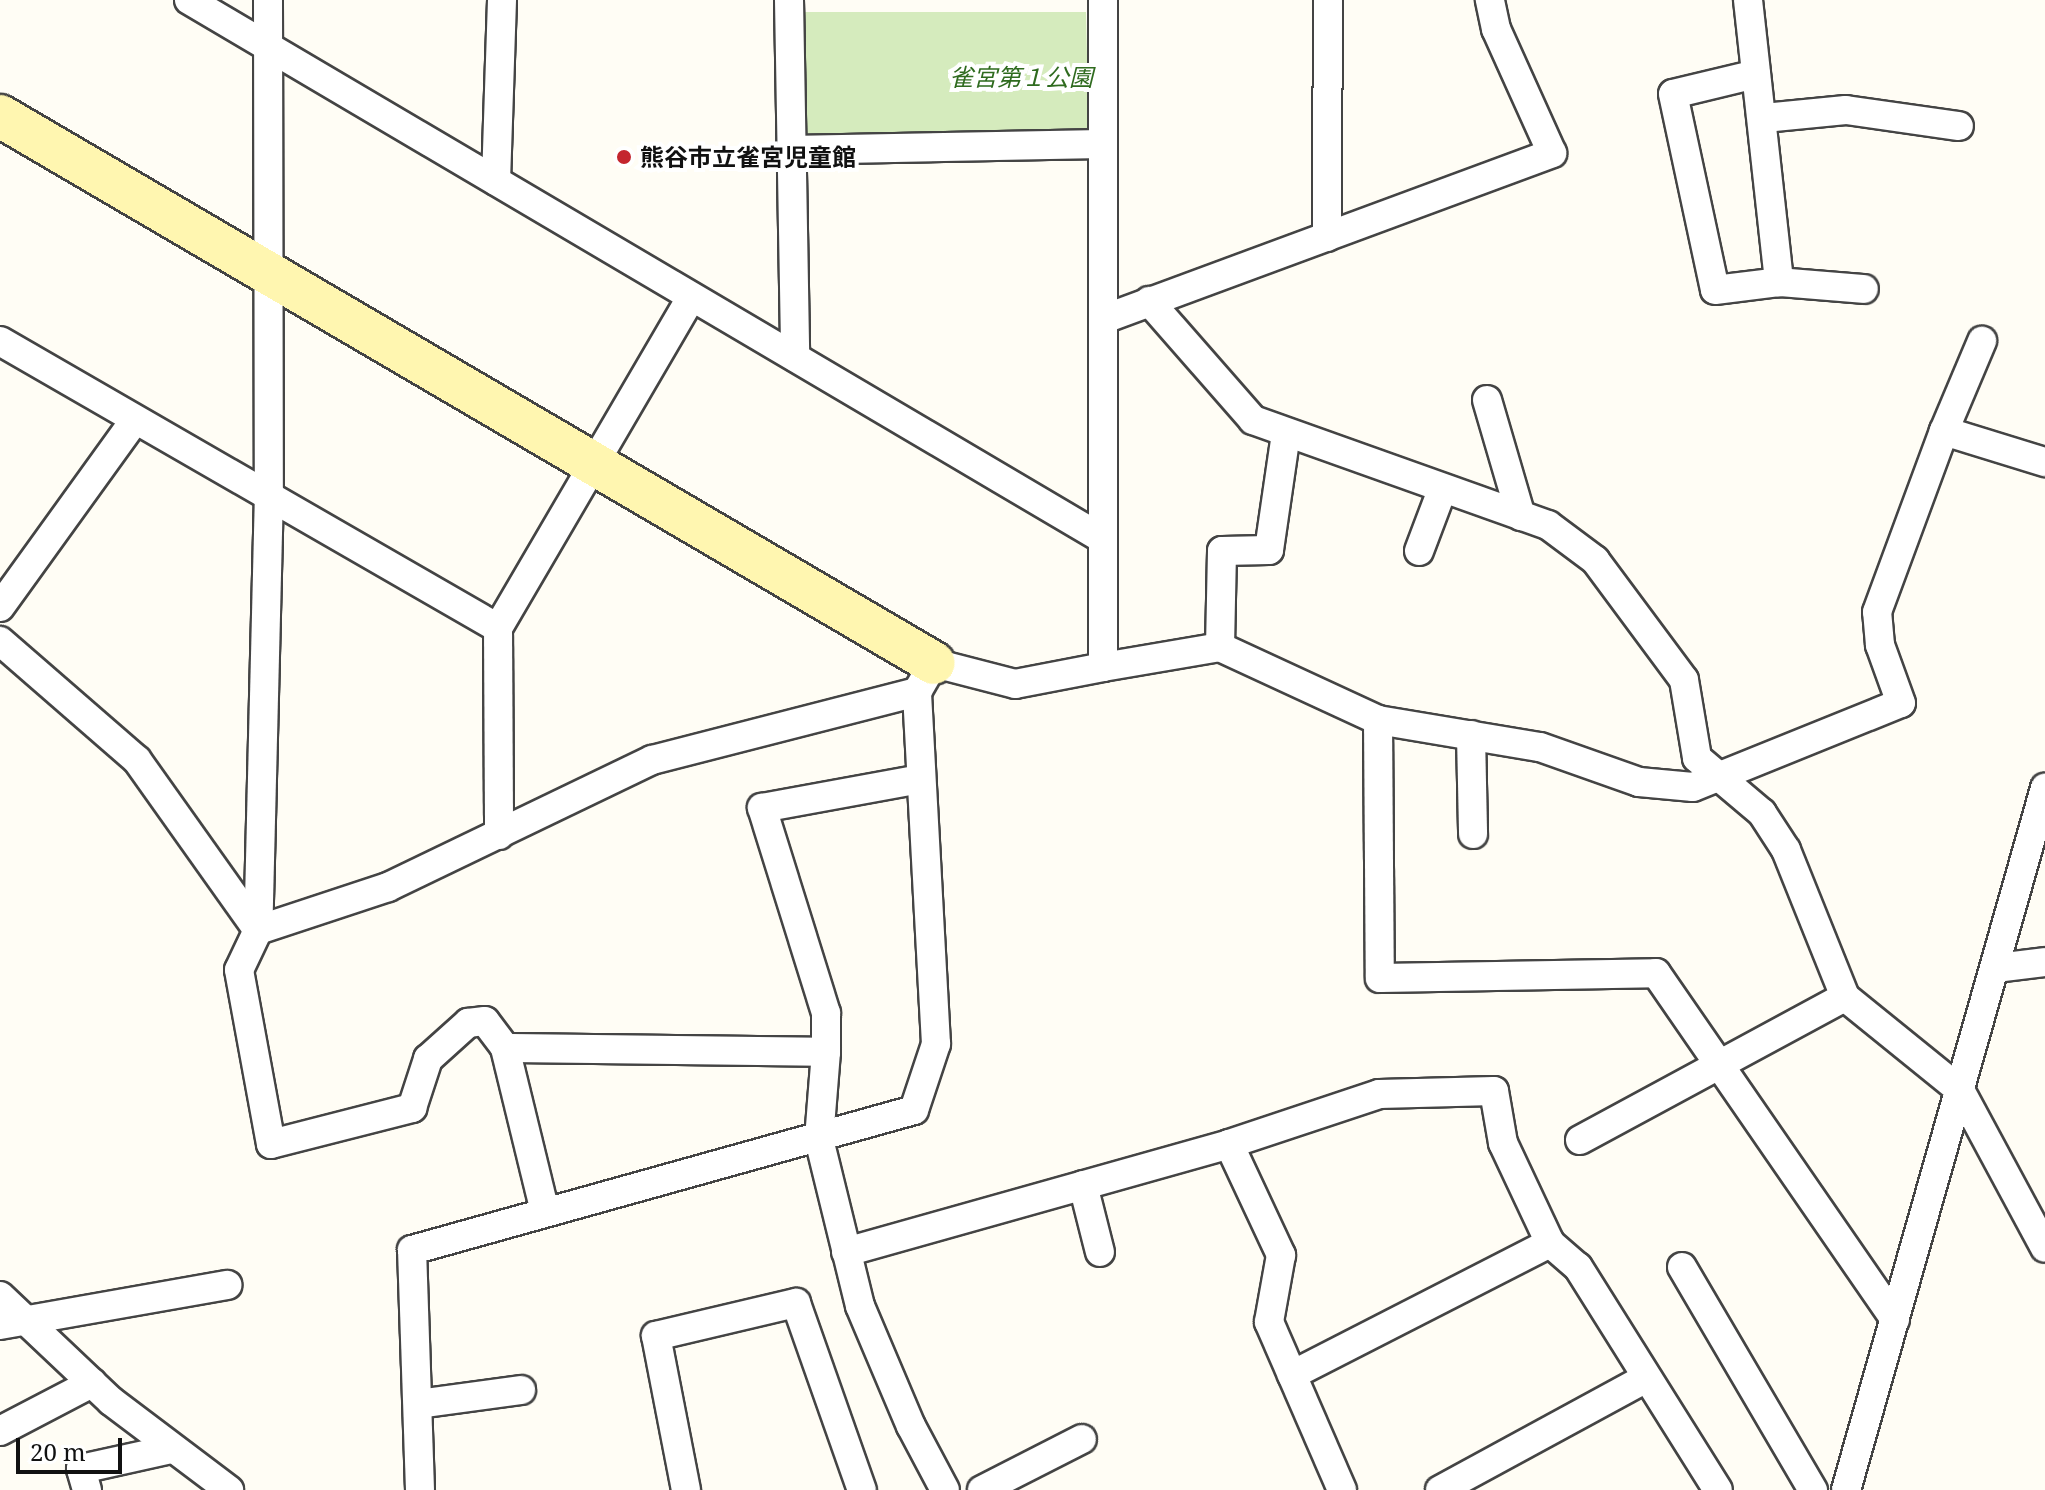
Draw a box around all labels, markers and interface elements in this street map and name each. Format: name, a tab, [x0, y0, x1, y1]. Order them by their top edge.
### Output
park label: 雀宮第１公園	[949, 63, 1093, 91]
place label: 熊谷市立雀宮児童館	[640, 143, 856, 171]
marker: 熊谷市立雀宮児童館	[615, 148, 633, 166]
scale bar	[20, 1422, 126, 1472]
text: 20 m	[30, 1435, 86, 1468]

